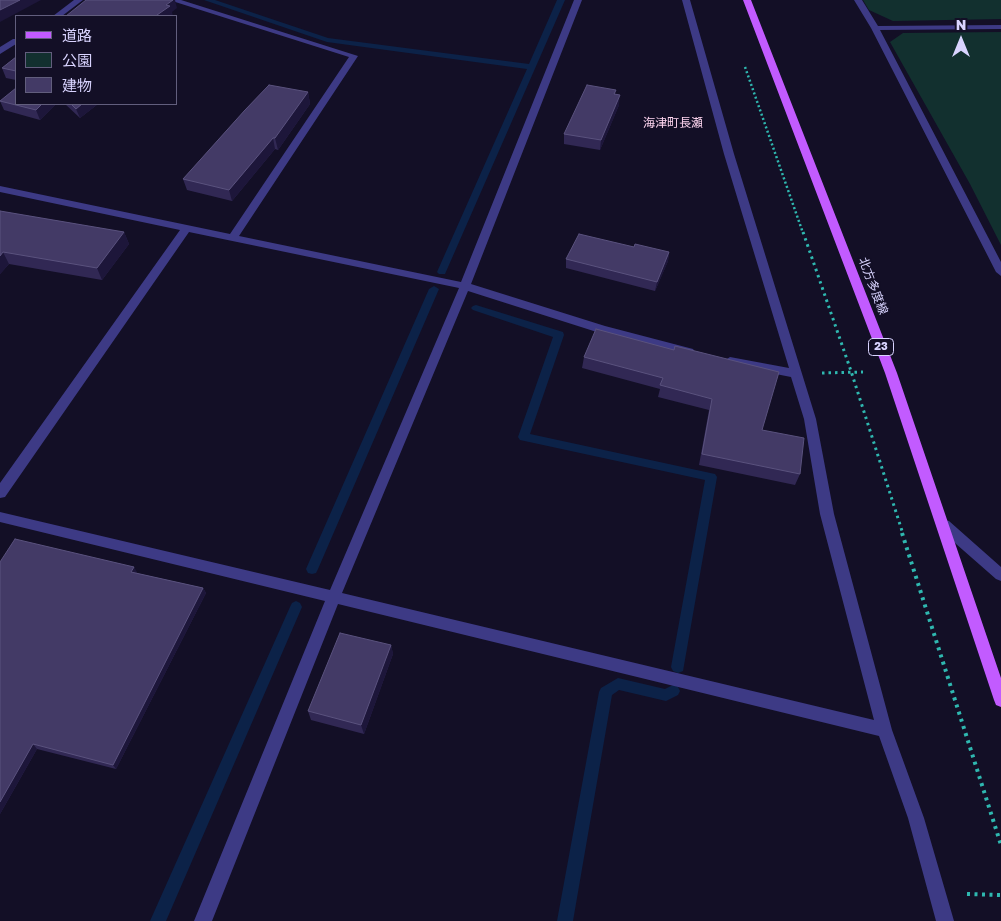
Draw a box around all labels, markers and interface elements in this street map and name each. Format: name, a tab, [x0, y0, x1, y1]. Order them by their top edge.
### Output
legend	[15, 15, 178, 105]
north arrow	[936, 15, 986, 65]
text: N	[956, 16, 966, 33]
text: 道路	[62, 26, 92, 44]
text: 公園	[62, 51, 92, 69]
text: 建物	[62, 76, 92, 94]
district label: 海津町長瀬	[643, 116, 703, 130]
street label: 北方多度線	[856, 255, 890, 317]
road number: 23	[868, 338, 894, 356]

